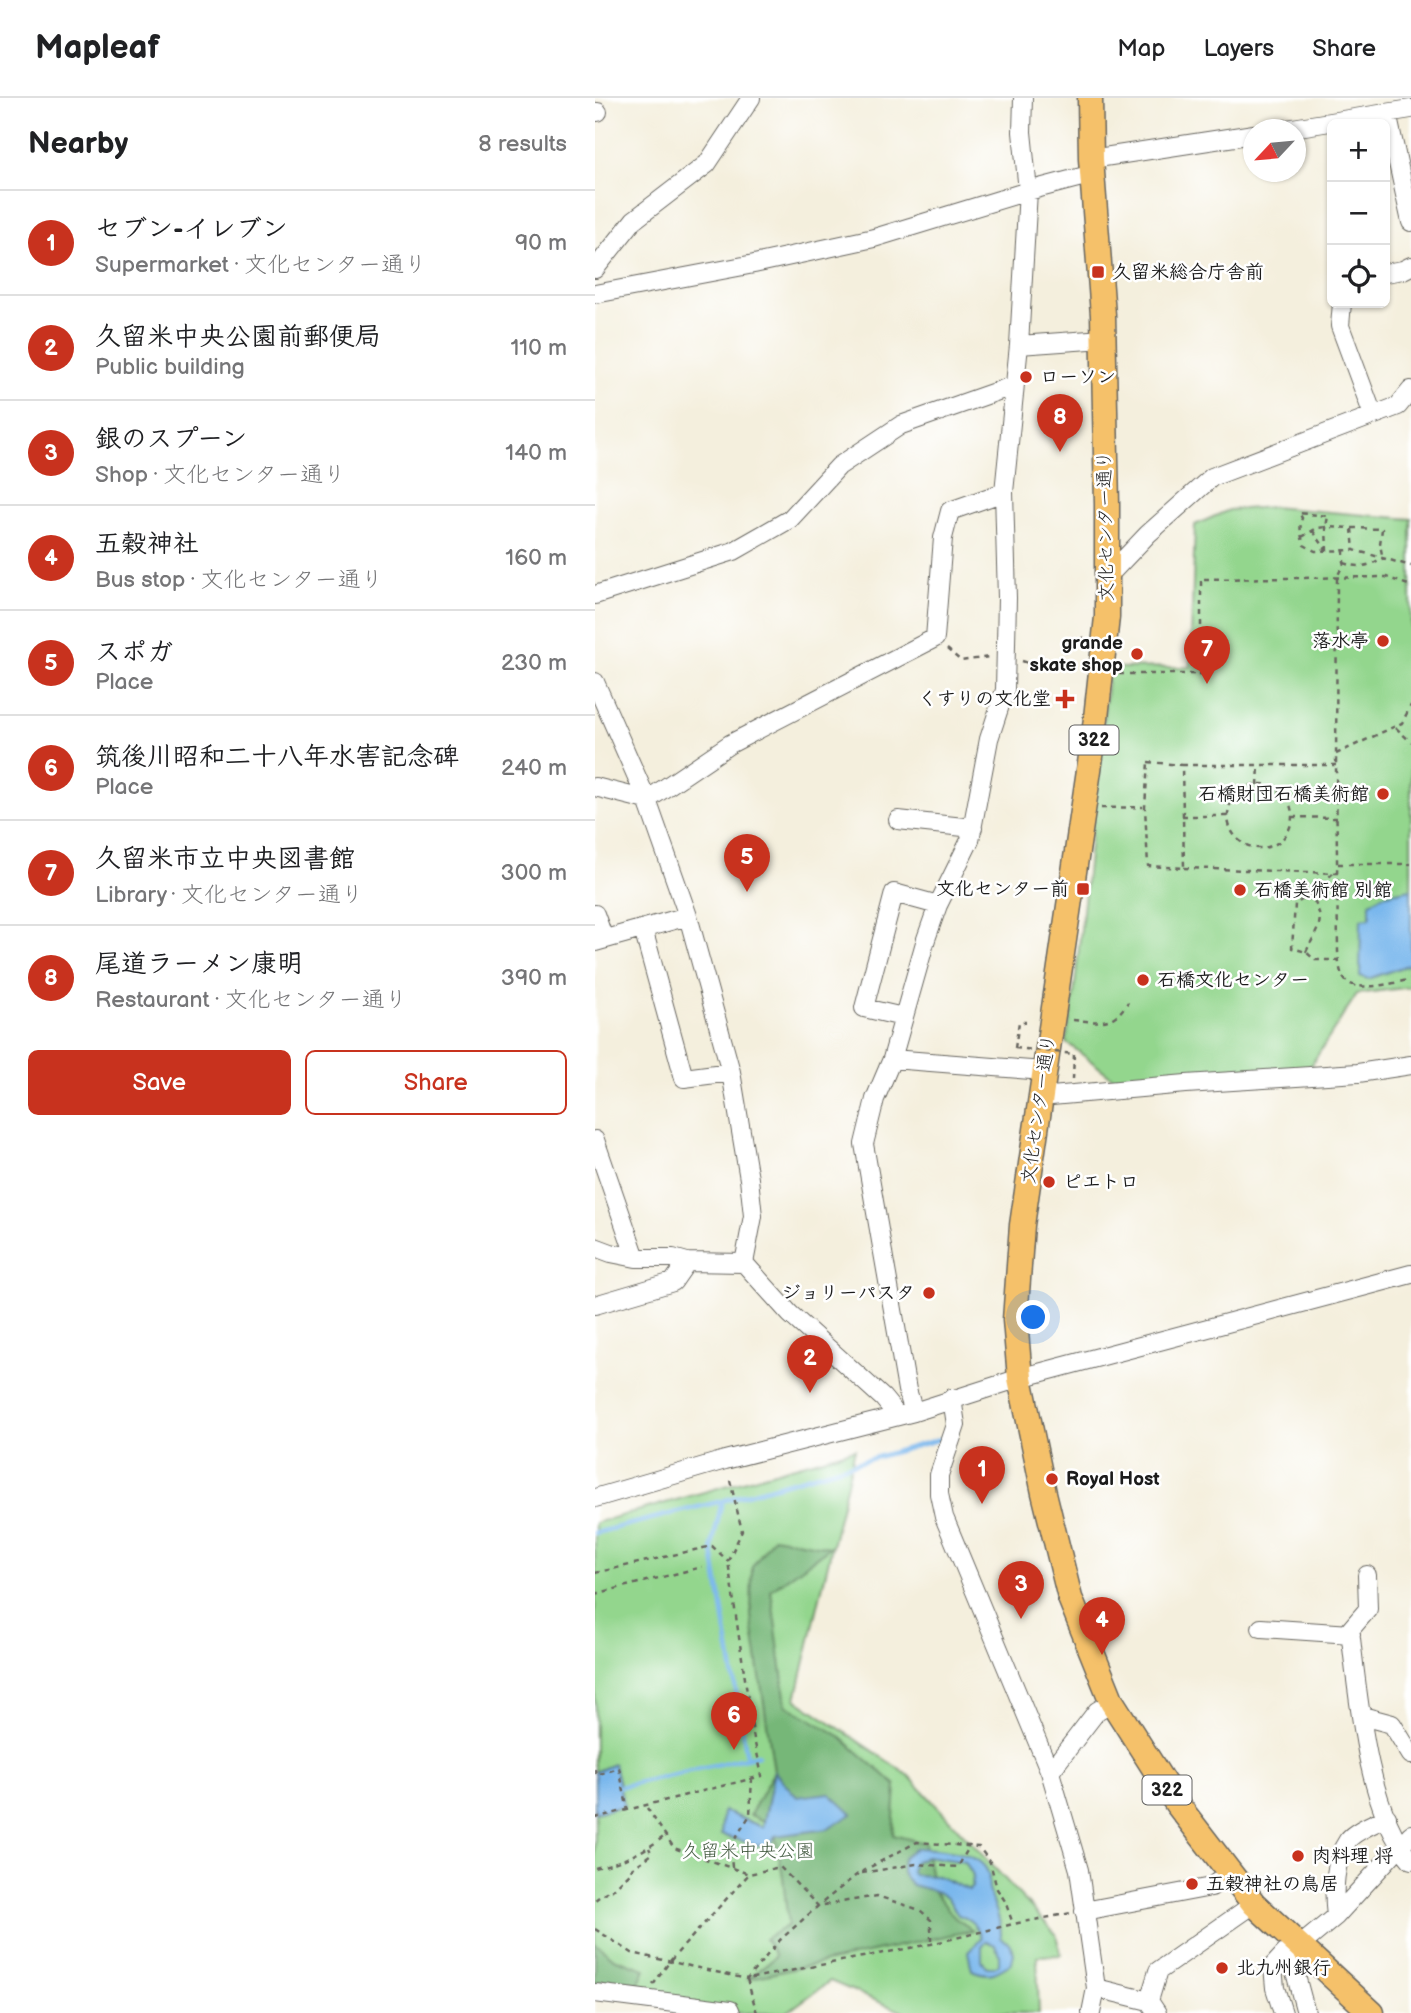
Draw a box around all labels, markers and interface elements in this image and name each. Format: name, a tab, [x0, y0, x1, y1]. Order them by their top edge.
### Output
text: Mapleaf	[35, 28, 160, 68]
text: Map	[1117, 34, 1165, 63]
text: Layers	[1203, 34, 1274, 63]
text: Share	[1312, 34, 1376, 63]
north arrow	[1243, 119, 1306, 182]
map controls	[1327, 119, 1390, 308]
button: +	[1327, 119, 1390, 182]
text: Nearby	[28, 126, 128, 162]
text: 8 results	[478, 130, 567, 158]
button: −	[1327, 182, 1390, 245]
text: セブン-イレブン	[95, 214, 288, 245]
text: 1	[46, 229, 56, 257]
text: 90 m	[515, 229, 567, 257]
button: locate	[1327, 245, 1390, 308]
text: Supermarket · 文化センター通り	[95, 251, 427, 279]
place label: 久留米総合庁舎前	[1112, 261, 1264, 284]
marker: 久留米総合庁舎前	[1090, 264, 1106, 280]
text: 久留米中央公園前郵便局	[95, 322, 381, 353]
text: 2	[44, 334, 58, 362]
text: 110 m	[510, 334, 567, 362]
text: Public building	[95, 353, 245, 381]
place label: ローソン	[1040, 366, 1116, 389]
marker: ローソン	[1018, 369, 1034, 385]
pin: 8	[1037, 394, 1083, 452]
text: 銀のスプーン	[95, 424, 247, 455]
text: 3	[44, 439, 58, 467]
text: 140 m	[505, 439, 567, 467]
street label: 文化センター通り	[1093, 450, 1119, 602]
text: Shop · 文化センター通り	[95, 461, 346, 489]
text: 五穀神社	[95, 529, 199, 560]
text: 4	[44, 544, 58, 572]
text: 160 m	[505, 544, 567, 572]
text: Bus stop · 文化センター通り	[95, 566, 383, 594]
pin: 7	[1184, 626, 1230, 684]
place label: 落水亭	[1312, 630, 1369, 653]
place label: grande skate shop	[1030, 632, 1123, 677]
marker: 落水亭	[1375, 633, 1391, 649]
text: スポガ	[95, 637, 173, 668]
marker: grande skate shop	[1129, 646, 1145, 662]
text: 5	[44, 649, 58, 677]
text: 230 m	[501, 649, 567, 677]
text: Place	[95, 668, 153, 696]
place label: くすりの文化堂	[918, 688, 1051, 711]
marker: くすりの文化堂	[1057, 691, 1073, 707]
road number: 322	[1070, 726, 1119, 754]
text: 筑後川昭和二十八年水害記念碑	[95, 742, 459, 773]
text: 6	[44, 754, 58, 782]
text: 240 m	[501, 754, 567, 782]
text: Place	[95, 773, 153, 801]
place label: 石橋財団石橋美術館	[1198, 783, 1369, 806]
marker: 石橋財団石橋美術館	[1375, 786, 1391, 802]
pin: 5	[724, 834, 770, 892]
text: 久留米市立中央図書館	[95, 844, 355, 875]
text: 7	[45, 859, 57, 887]
text: 300 m	[501, 859, 567, 887]
place label: 文化センター前	[936, 878, 1069, 901]
place label: 石橋美術館 別館	[1254, 879, 1392, 902]
text: Library · 文化センター通り	[95, 881, 364, 909]
marker: 文化センター前	[1075, 881, 1091, 897]
marker: 石橋美術館 別館	[1232, 882, 1248, 898]
text: 尾道ラーメン康明	[95, 949, 303, 980]
text: 8	[44, 964, 58, 992]
text: 390 m	[501, 964, 567, 992]
place label: 石橋文化センター	[1157, 969, 1309, 992]
marker: 石橋文化センター	[1135, 972, 1151, 988]
text: Restaurant · 文化センター通り	[95, 986, 408, 1014]
street label: 文化センター通り	[1017, 1033, 1061, 1185]
button: Save	[28, 1050, 291, 1115]
button: Share	[305, 1050, 567, 1115]
place label: ピエトロ	[1063, 1171, 1139, 1194]
marker: ピエトロ	[1041, 1174, 1057, 1190]
place label: ジョリーパスタ	[782, 1282, 915, 1305]
marker: ジョリーパスタ	[921, 1285, 937, 1301]
your location	[1016, 1300, 1050, 1334]
pin: 2	[787, 1335, 833, 1393]
pin: 1	[959, 1446, 1005, 1504]
place label: Royal Host	[1066, 1468, 1160, 1491]
marker: Royal Host	[1044, 1471, 1060, 1487]
pin: 3	[998, 1561, 1044, 1619]
pin: 4	[1079, 1597, 1125, 1655]
pin: 6	[711, 1692, 757, 1750]
road number: 322	[1143, 1776, 1191, 1805]
park label: 久留米中央公園	[681, 1840, 815, 1863]
place label: 肉料理 将	[1312, 1845, 1393, 1868]
marker: 肉料理 将	[1290, 1848, 1306, 1864]
place label: 五穀神社の鳥居	[1206, 1873, 1339, 1896]
marker: 五穀神社の鳥居	[1184, 1876, 1200, 1892]
place label: 北九州銀行	[1236, 1957, 1331, 1980]
marker: 北九州銀行	[1214, 1960, 1230, 1976]

